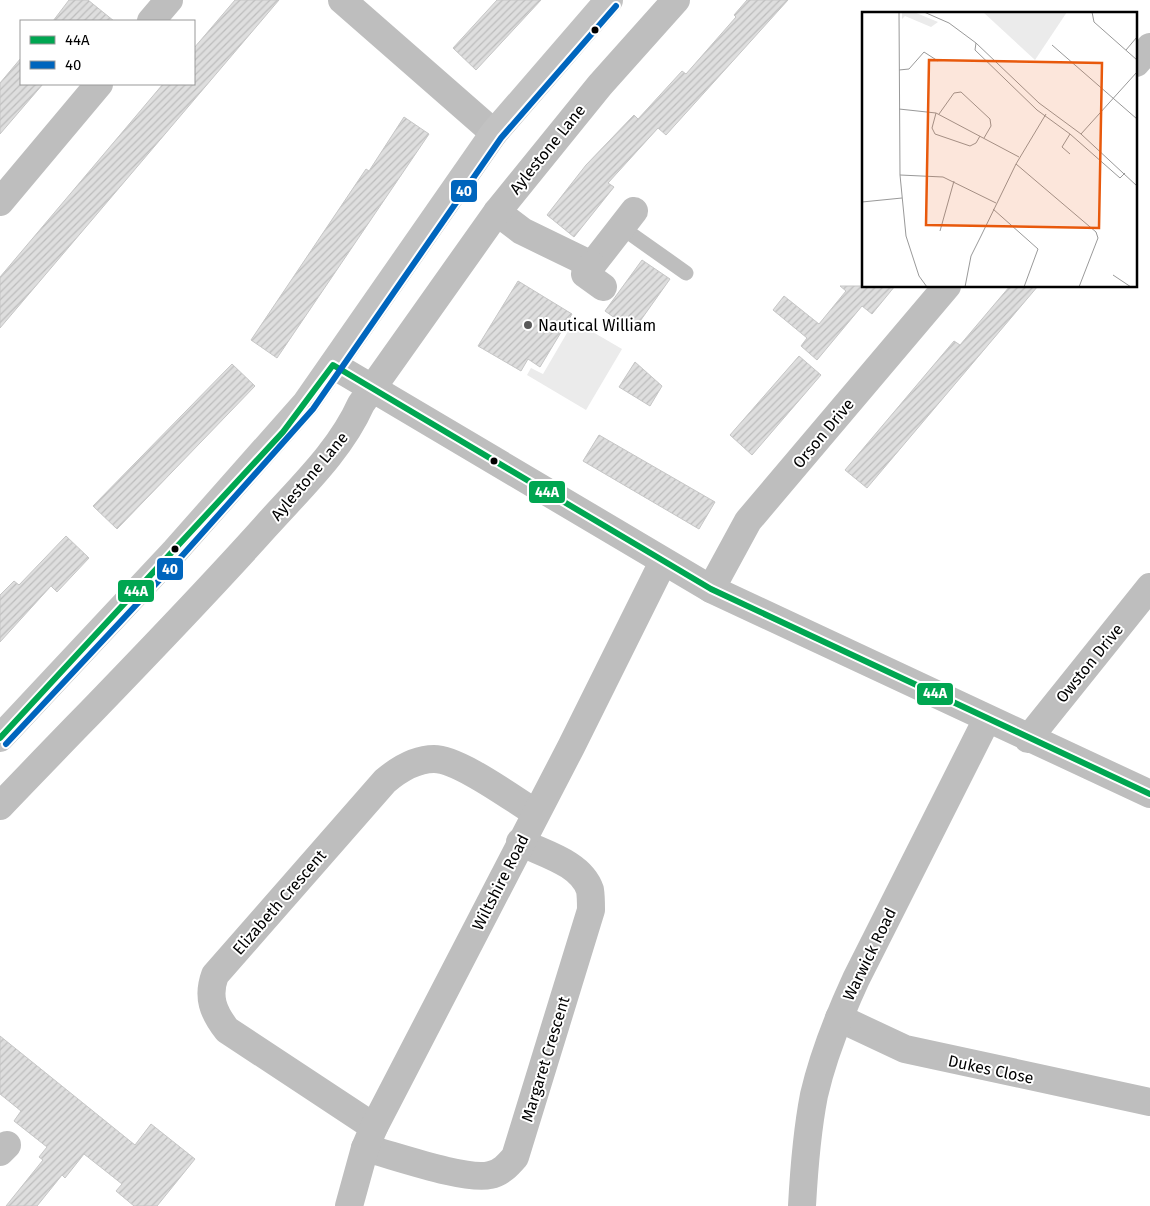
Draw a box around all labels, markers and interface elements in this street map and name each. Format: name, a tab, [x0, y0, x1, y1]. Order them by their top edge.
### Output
inset map	[862, 12, 1138, 288]
legend	[20, 20, 195, 85]
unlabelled marker	[590, 25, 600, 35]
text: 44A	[65, 31, 90, 49]
text: 40	[65, 56, 81, 74]
street label: Aylestone Lane	[505, 101, 589, 198]
line badge: 40	[450, 179, 478, 203]
text: 40	[456, 183, 472, 200]
place label: Nautical William	[538, 316, 656, 335]
marker: Nautical William	[522, 319, 534, 331]
street label: Orson Drive	[789, 395, 858, 472]
street label: Aylestone Lane	[267, 428, 352, 524]
unlabelled marker	[489, 456, 499, 466]
line badge: 44A	[528, 480, 566, 504]
text: 44A	[535, 484, 560, 501]
unlabelled marker	[170, 544, 180, 554]
line badge: 40	[156, 557, 184, 581]
text: 40	[162, 561, 178, 578]
line badge: 44A	[117, 579, 155, 603]
text: 44A	[124, 583, 149, 600]
street label: Owston Drive	[1052, 620, 1127, 707]
line badge: 44A	[916, 682, 954, 706]
text: 44A	[923, 685, 948, 702]
street label: Wiltshire Road	[468, 831, 533, 933]
street label: Elizabeth Crescent	[229, 846, 330, 959]
street label: Warwick Road	[839, 905, 900, 1004]
street label: Margaret Crescent	[517, 994, 574, 1124]
street label: Dukes Close	[946, 1051, 1035, 1088]

